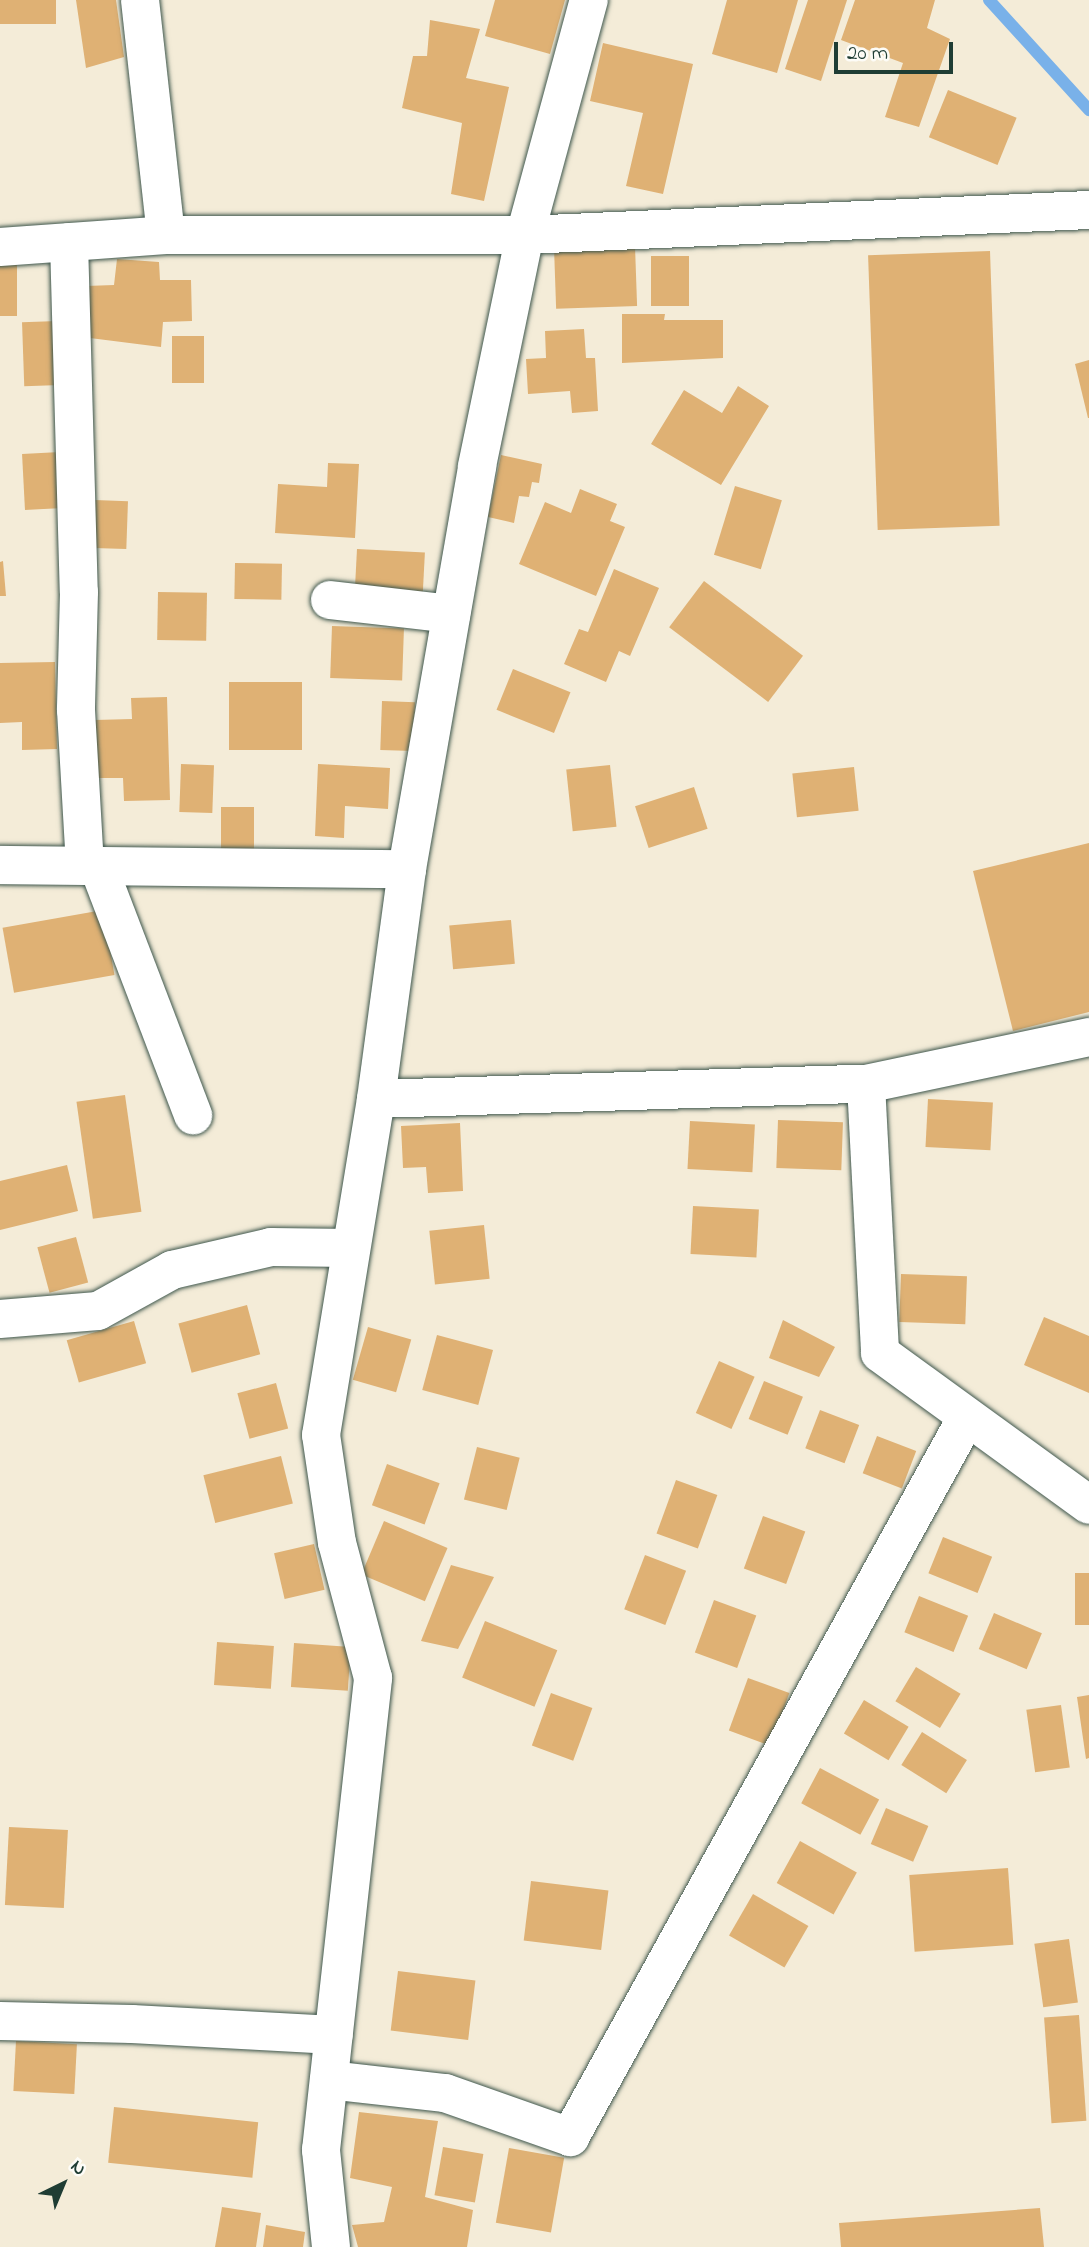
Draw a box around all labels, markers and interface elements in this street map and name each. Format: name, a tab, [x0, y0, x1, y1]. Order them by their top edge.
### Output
scale bar	[837, 28, 956, 72]
text: 20 m	[847, 39, 888, 69]
north arrow	[28, 2149, 98, 2219]
text: N	[64, 2154, 92, 2183]

